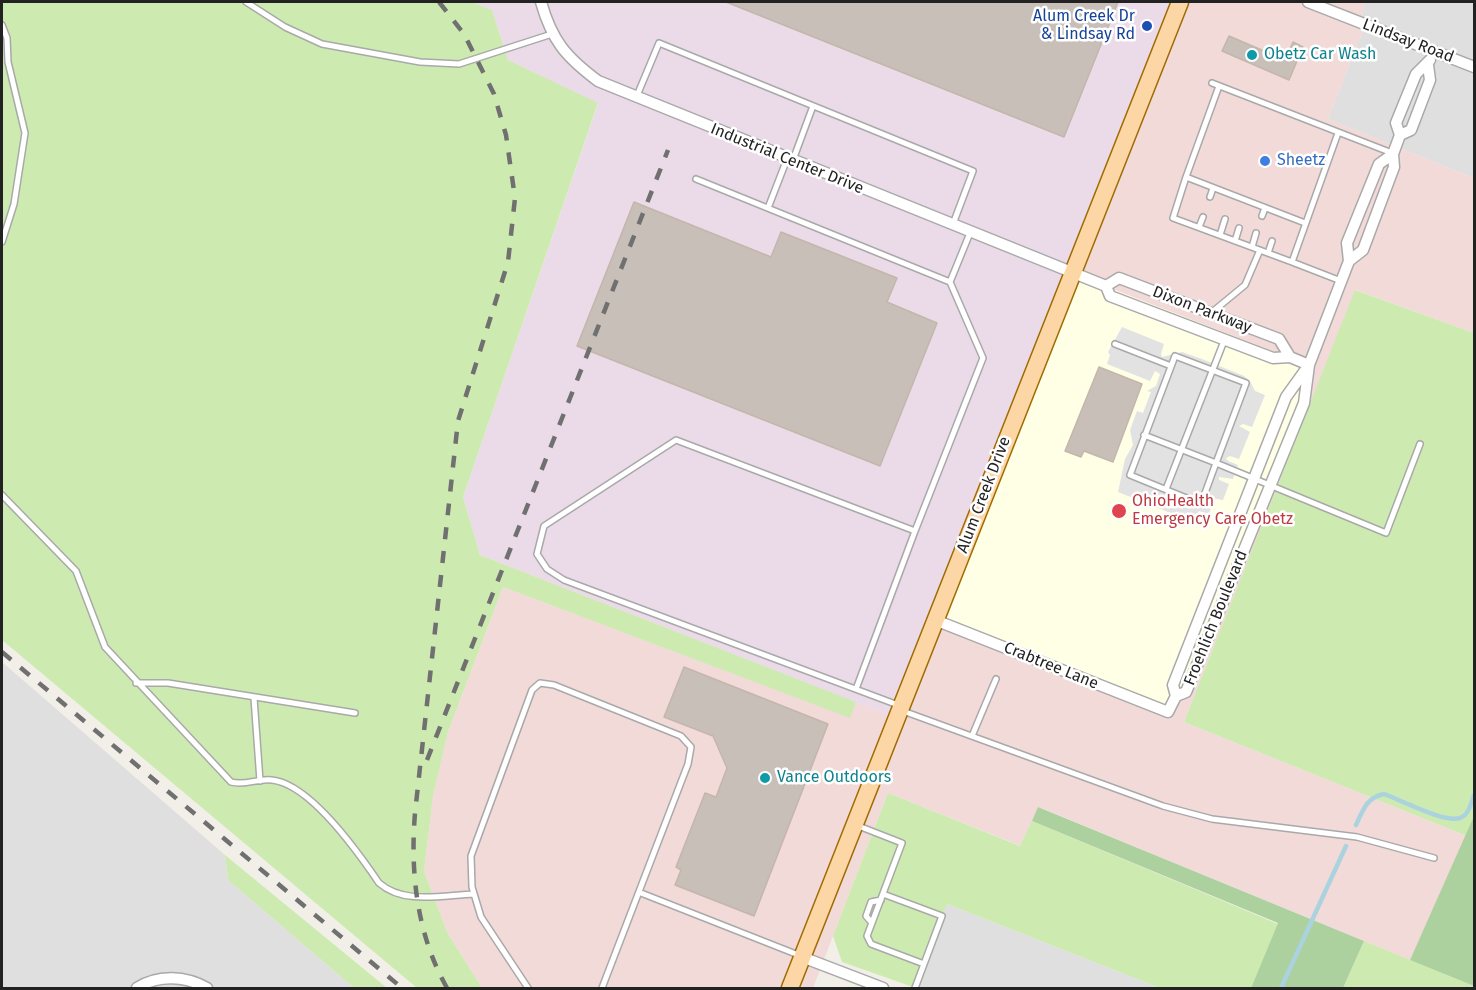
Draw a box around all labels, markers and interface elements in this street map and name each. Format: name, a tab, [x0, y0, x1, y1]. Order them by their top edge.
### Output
place label: Alum Creek Dr & Lindsay Rd	[1033, 7, 1135, 45]
street label: Lindsay Road	[1360, 15, 1456, 67]
marker: Alum Creek Dr & Lindsay Rd	[1140, 19, 1154, 33]
place label: Obetz Car Wash	[1264, 45, 1376, 65]
marker: Obetz Car Wash	[1245, 48, 1259, 62]
street label: Industrial Center Drive	[708, 120, 866, 198]
place label: Sheetz	[1277, 151, 1325, 171]
marker: Sheetz	[1258, 154, 1272, 168]
street label: Dixon Parkway	[1150, 282, 1254, 338]
street label: Alum Creek Drive	[953, 434, 1015, 556]
place label: OhioHealth Emergency Care Obetz	[1132, 492, 1293, 530]
marker: OhioHealth Emergency Care Obetz	[1110, 502, 1128, 520]
street label: Froehlich Boulevard	[1180, 548, 1252, 688]
street label: Crabtree Lane	[1001, 638, 1101, 694]
place label: Vance Outdoors	[777, 768, 891, 788]
marker: Vance Outdoors	[758, 771, 772, 785]

